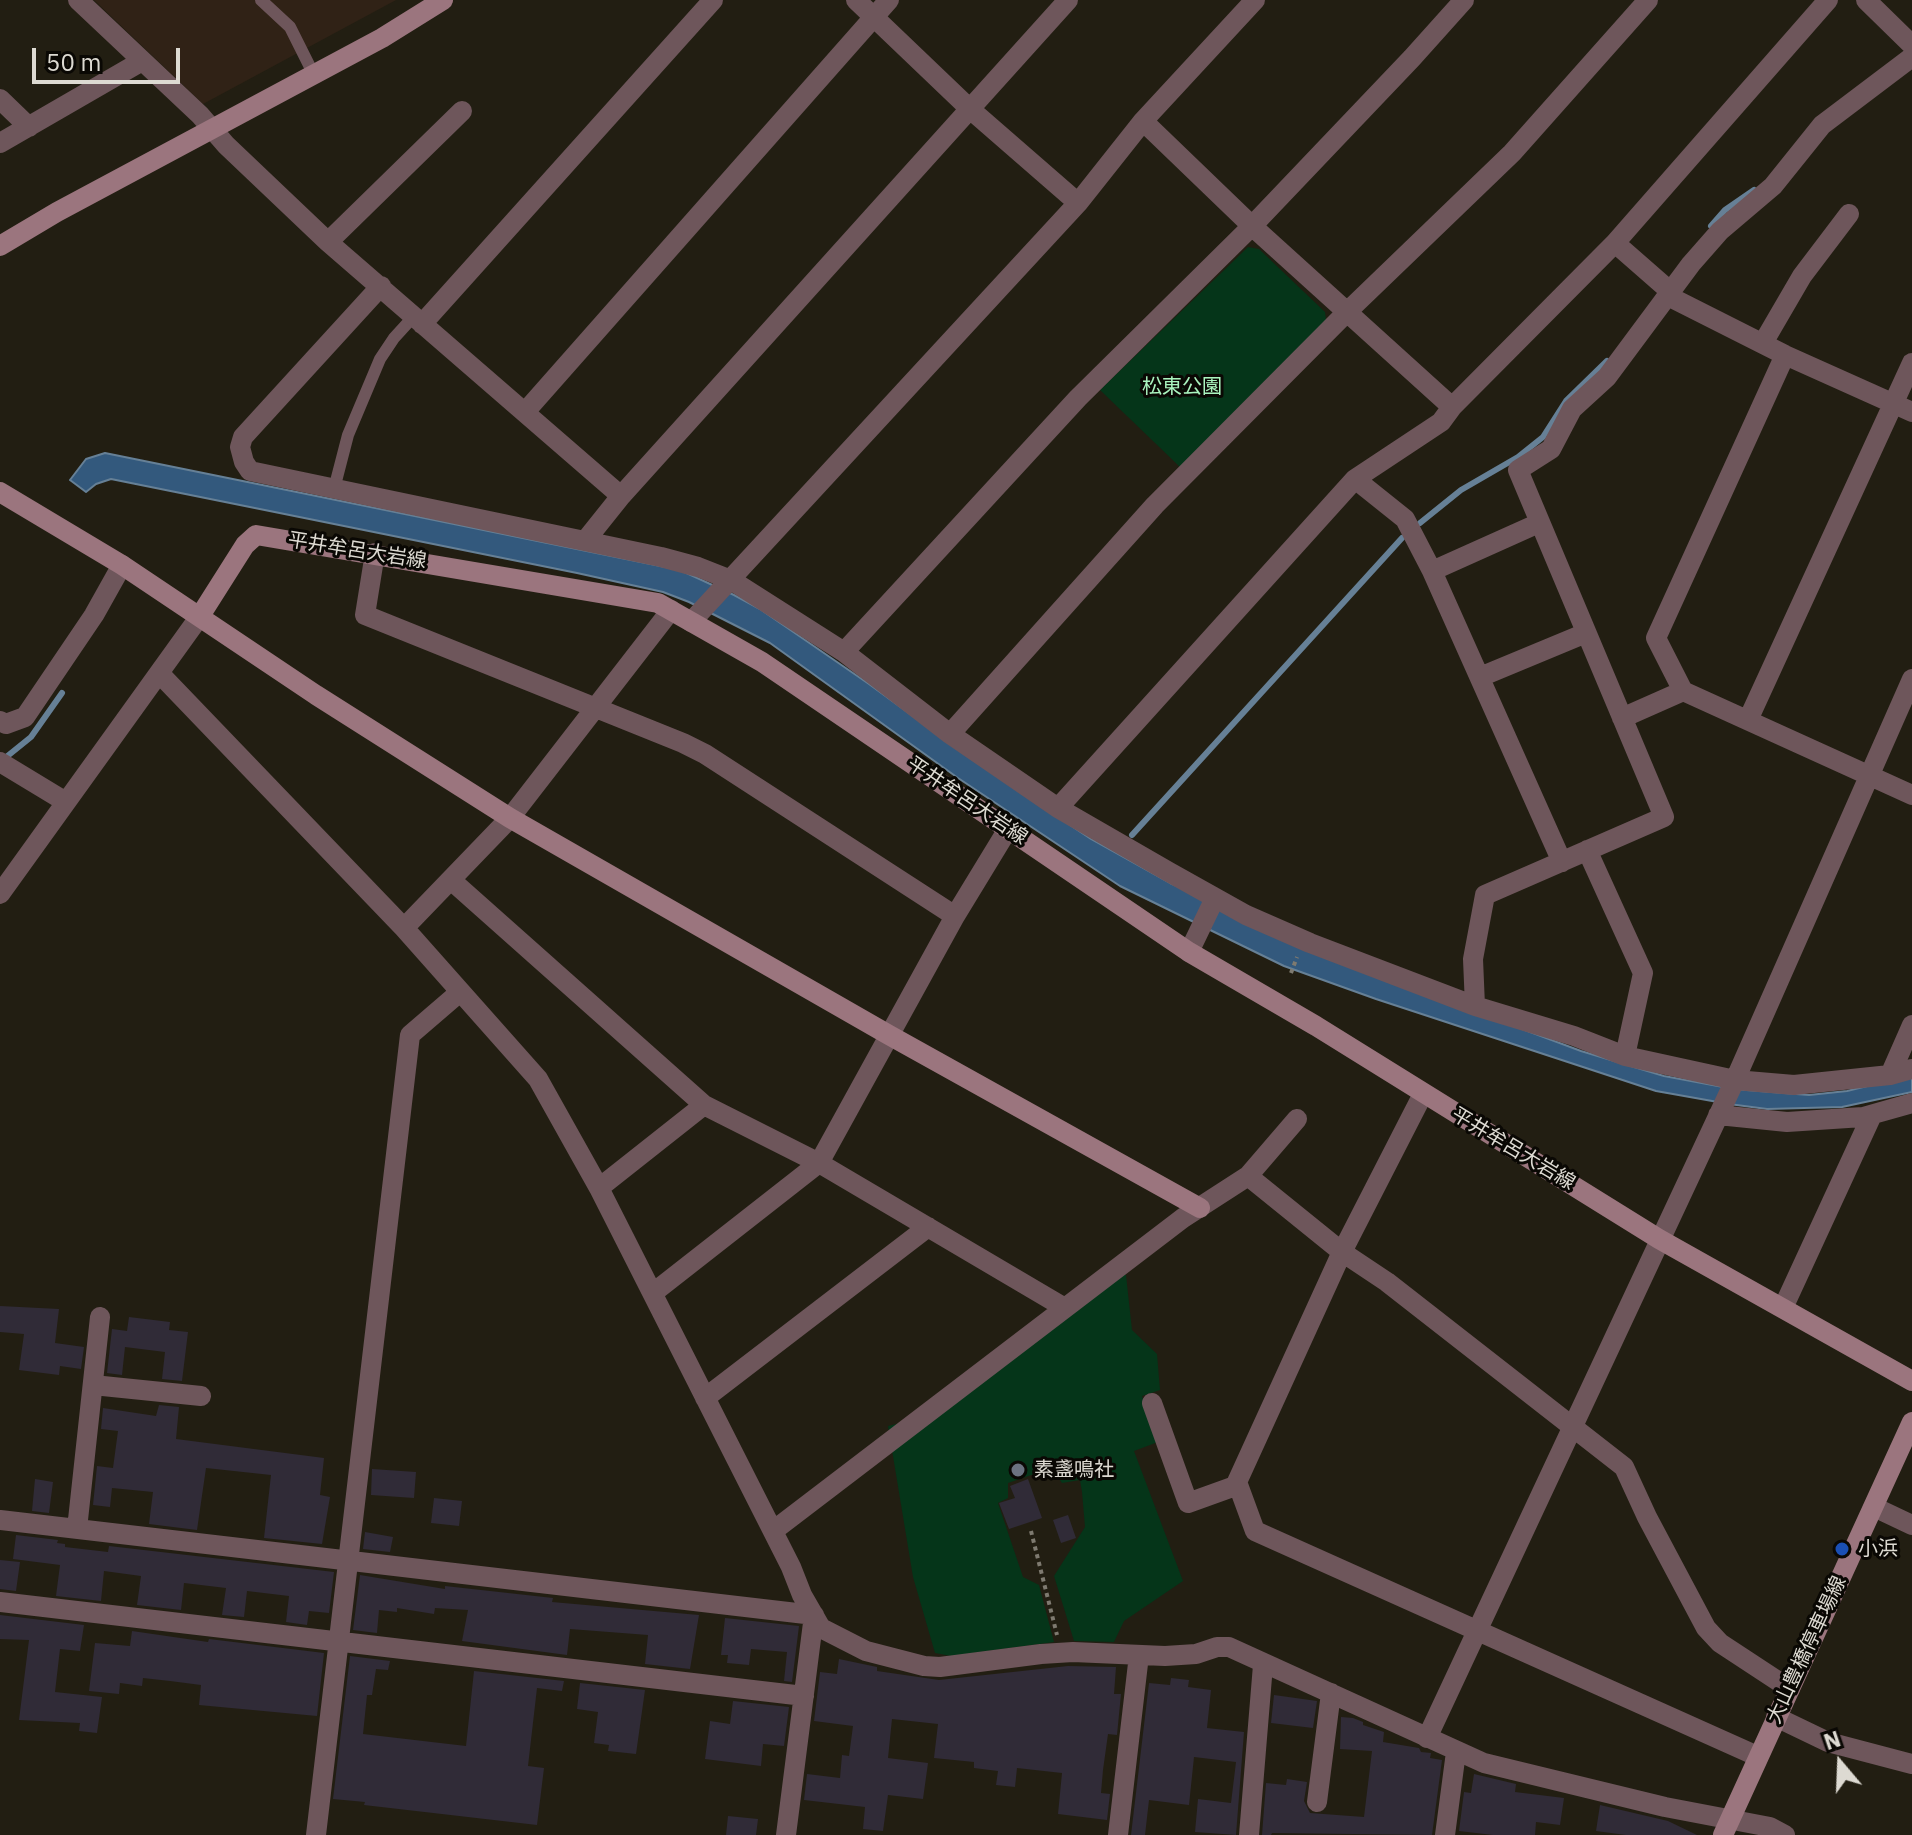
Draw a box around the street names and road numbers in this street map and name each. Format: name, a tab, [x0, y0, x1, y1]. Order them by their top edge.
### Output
street label: 平井牟呂大岩線	[286, 528, 428, 574]
street label: 平井牟呂大岩線	[902, 752, 1032, 850]
street label: 平井牟呂大岩線	[1447, 1103, 1579, 1195]
street label: 大山豊橋停車場線	[1762, 1572, 1852, 1728]

